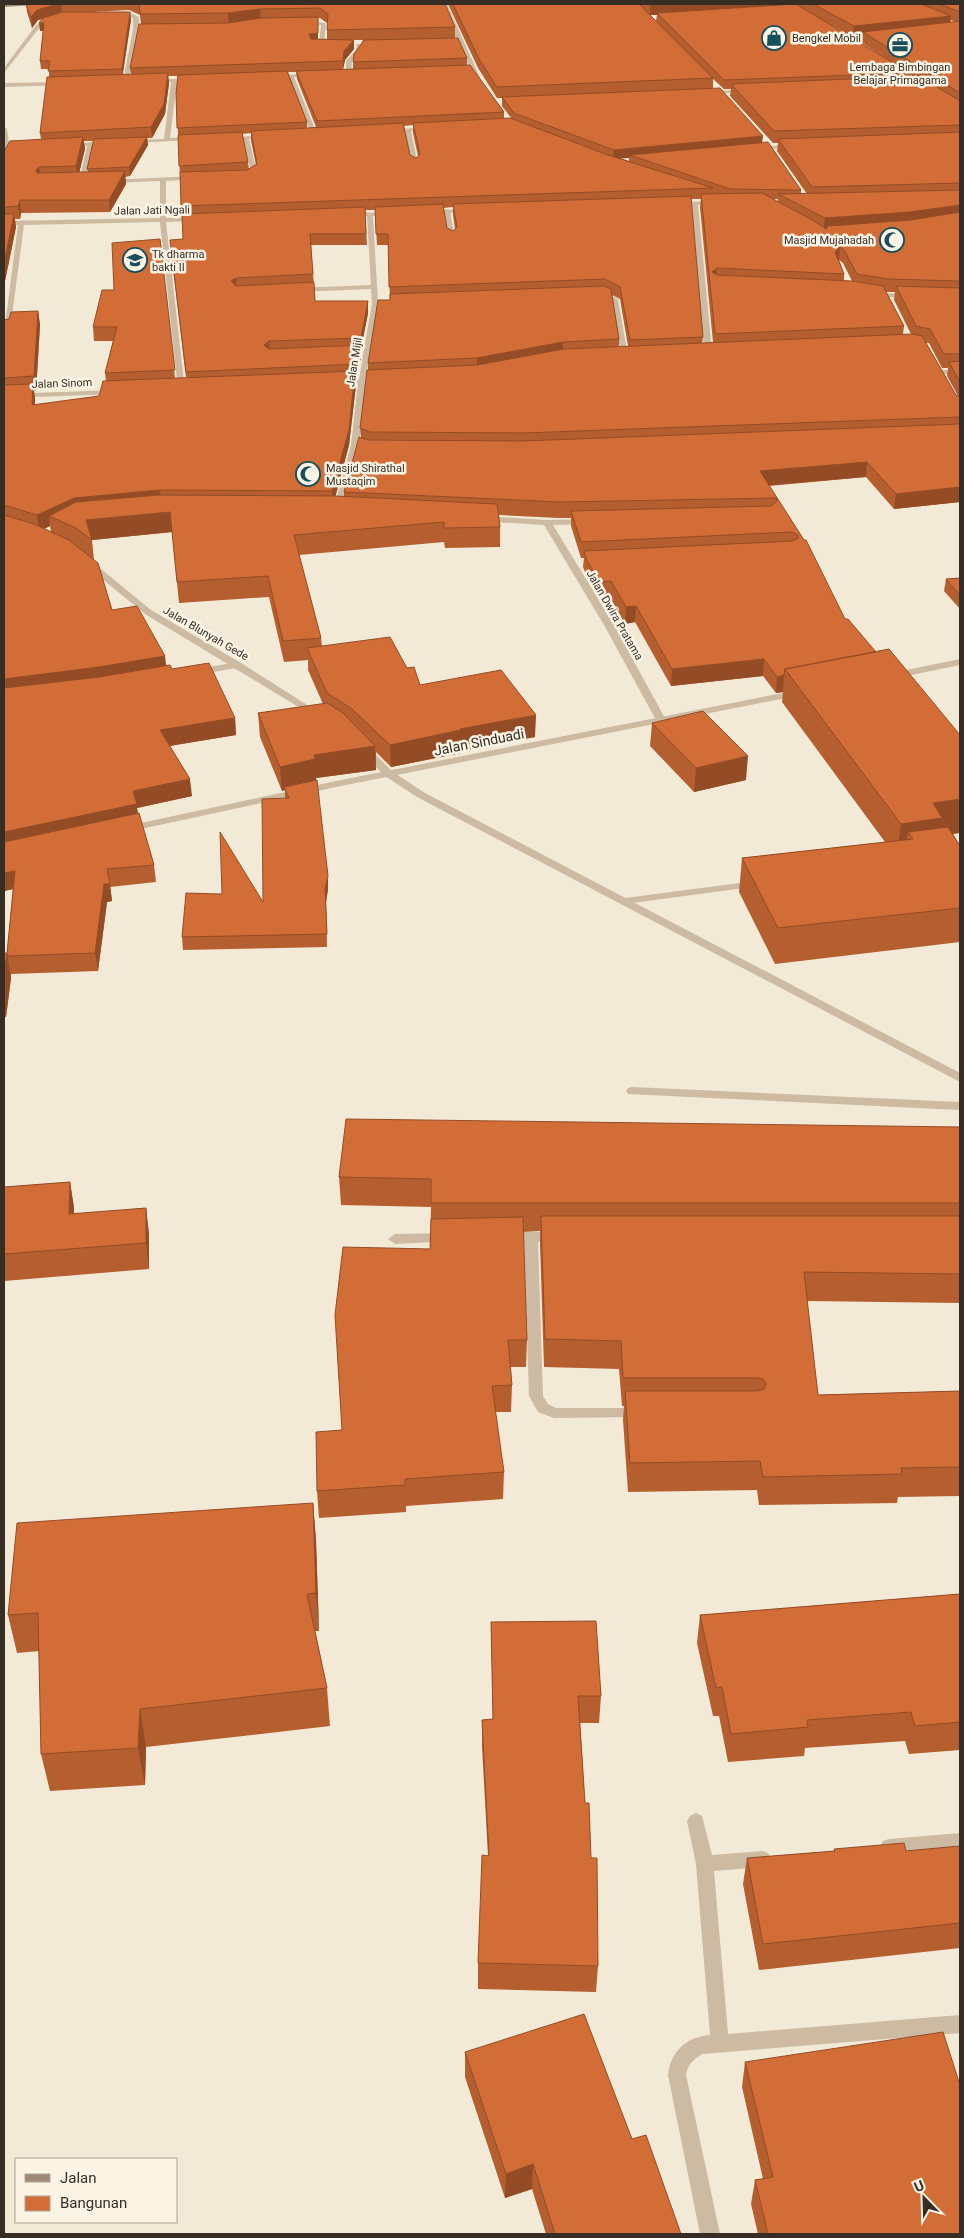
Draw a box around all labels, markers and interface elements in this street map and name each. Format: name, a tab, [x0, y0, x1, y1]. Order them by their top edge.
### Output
shop icon: Bengkel Mobil	[761, 25, 787, 51]
place label: Bengkel Mobil	[792, 32, 861, 45]
office icon: Lembaga Bimbingan Belajar Primagama	[887, 32, 913, 58]
place label: Lembaga Bimbingan Belajar Primagama	[850, 61, 950, 87]
street label: Jalan Jati Ngali	[114, 203, 190, 218]
mosque icon: Masjid Mujahadah	[879, 227, 905, 253]
place label: Masjid Mujahadah	[784, 234, 874, 247]
school or university icon: Tk dharma bakti II	[122, 247, 148, 273]
place label: Tk dharma bakti II	[152, 248, 204, 274]
street label: Jalan Mijil	[344, 336, 365, 388]
street label: Jalan Sinom	[31, 376, 93, 391]
mosque icon: Masjid Shirathal Mustaqim	[295, 461, 321, 487]
place label: Masjid Shirathal Mustaqim	[326, 462, 405, 488]
street label: Jalan Dwira Pratama	[584, 568, 646, 662]
street label: Jalan Blunyah Gede	[161, 604, 251, 663]
street label: Jalan Sinduadi	[433, 725, 525, 759]
legend	[15, 2158, 178, 2223]
text: Jalan	[60, 2169, 97, 2187]
north arrow	[899, 2173, 949, 2223]
text: U	[912, 2177, 926, 2195]
text: Bangunan	[60, 2194, 127, 2212]

